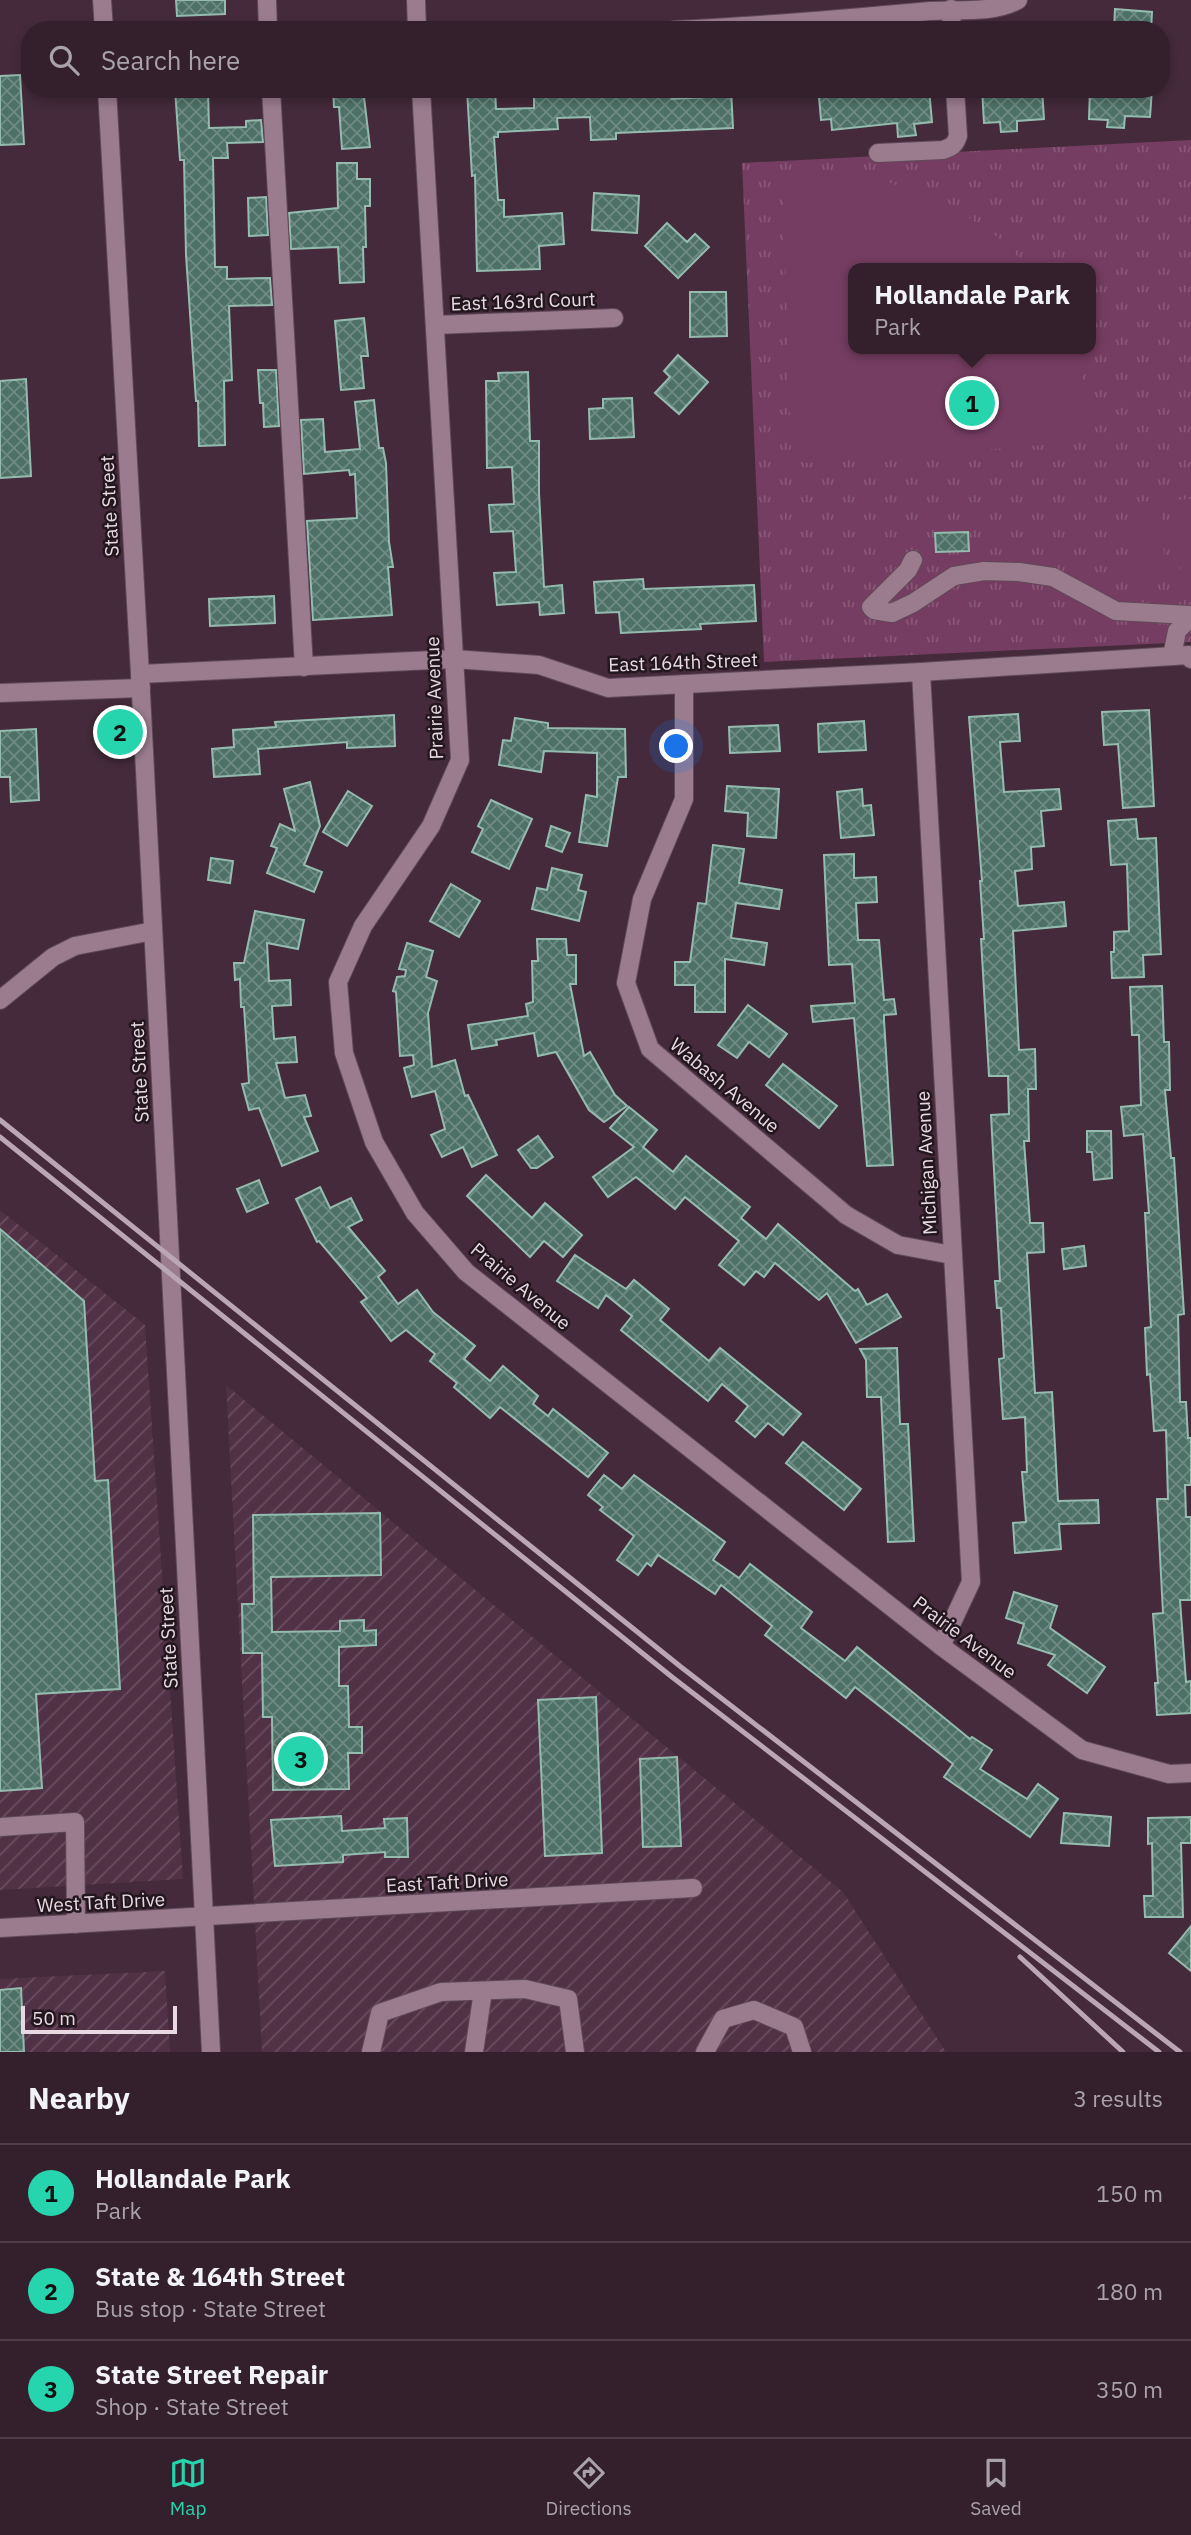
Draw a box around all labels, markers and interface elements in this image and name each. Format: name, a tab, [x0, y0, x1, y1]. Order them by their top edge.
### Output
search box	[21, 21, 1170, 98]
icon: search	[45, 41, 83, 79]
text: Search here	[101, 43, 240, 77]
popup	[848, 263, 1096, 354]
text: Hollandale Park	[874, 277, 1070, 311]
street label: East 163rd Court	[450, 286, 596, 316]
text: Park	[874, 311, 921, 341]
pin: 1	[949, 377, 995, 429]
street label: State Street	[94, 455, 124, 557]
street label: Prairie Avenue	[420, 636, 448, 760]
street label: East 164th Street	[608, 647, 758, 677]
pin: 2	[97, 706, 143, 758]
your location	[659, 729, 693, 763]
street label: State Street	[124, 1021, 154, 1123]
street label: Wabash Avenue	[665, 1032, 785, 1138]
street label: Michigan Avenue	[910, 1090, 942, 1236]
street label: Prairie Avenue	[466, 1237, 576, 1335]
street label: State Street	[153, 1587, 183, 1689]
street label: Prairie Avenue	[909, 1590, 1021, 1684]
pin: 3	[278, 1733, 324, 1785]
street label: East Taft Drive	[385, 1867, 509, 1897]
street label: West Taft Drive	[36, 1887, 166, 1917]
scale bar	[21, 2003, 177, 2035]
text: 50 m	[32, 2006, 76, 2030]
text: Nearby	[28, 2078, 130, 2117]
text: 3 results	[1073, 2083, 1163, 2113]
text: Hollandale Park	[95, 2161, 291, 2195]
text: 1	[44, 2178, 58, 2208]
text: 150 m	[1096, 2178, 1163, 2208]
text: Park	[95, 2195, 142, 2225]
text: State & 164th Street	[95, 2259, 345, 2293]
text: 2	[44, 2276, 58, 2306]
text: 180 m	[1096, 2276, 1163, 2306]
text: Bus stop · State Street	[95, 2293, 326, 2323]
text: State Street Repair	[95, 2357, 328, 2391]
text: 3	[44, 2374, 58, 2404]
text: 350 m	[1096, 2374, 1163, 2404]
text: Shop · State Street	[95, 2391, 289, 2421]
tab: Map	[169, 2454, 207, 2520]
tab: Directions	[545, 2454, 632, 2520]
tab: Saved	[970, 2454, 1022, 2520]

